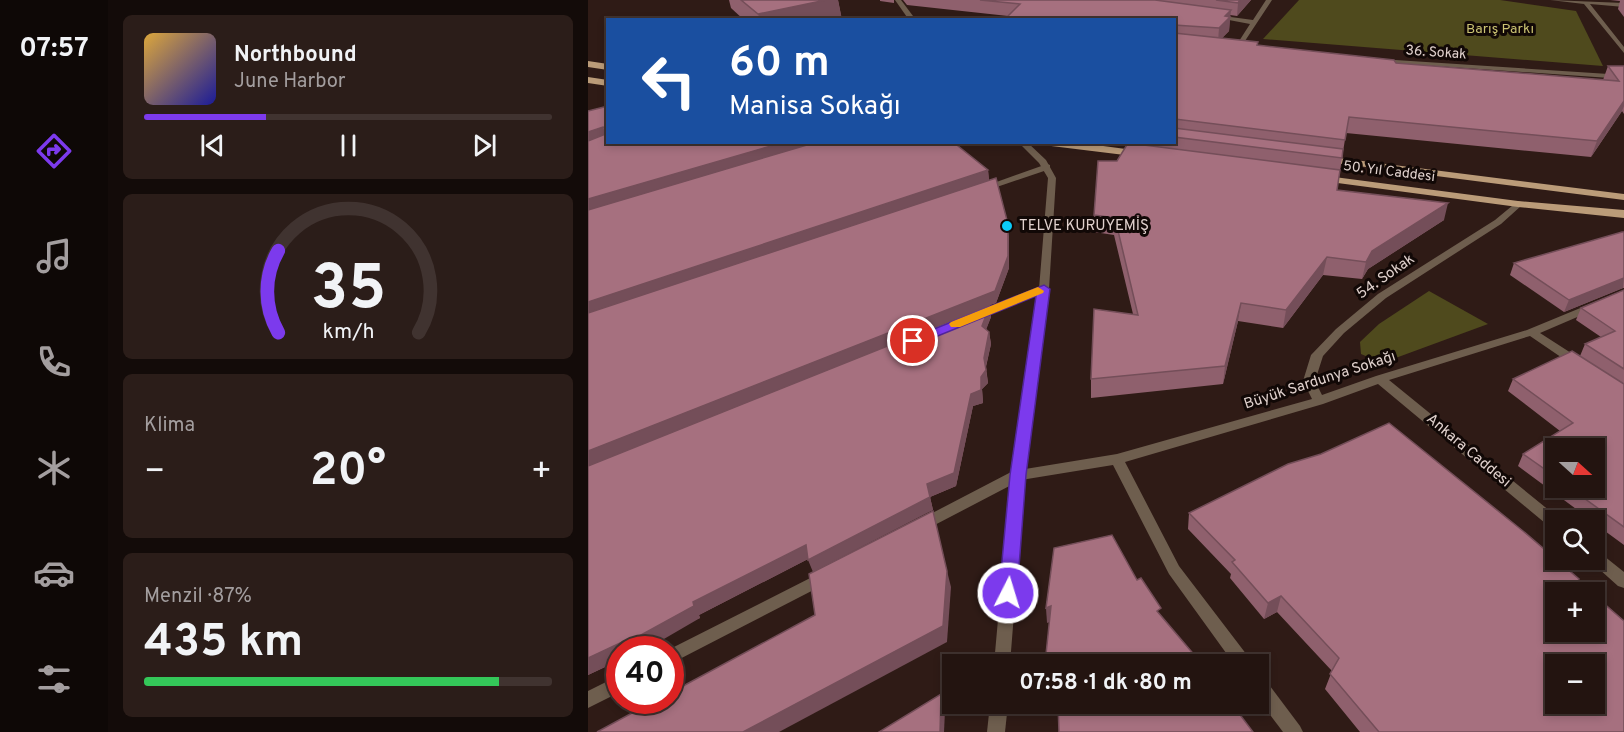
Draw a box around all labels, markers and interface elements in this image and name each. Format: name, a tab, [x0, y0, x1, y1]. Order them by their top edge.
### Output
park label: Barış Parkı	[1466, 21, 1534, 38]
text: 07:57	[19, 32, 89, 66]
text: 60 m	[729, 38, 830, 91]
text: Northbound	[234, 42, 357, 69]
icon: left	[630, 42, 708, 120]
street label: 36. Sokak	[1405, 42, 1467, 64]
text: June Harbor	[234, 69, 346, 95]
text: Manisa Sokağı	[729, 90, 901, 124]
icon: previous	[196, 129, 229, 162]
icon: pause	[332, 129, 365, 162]
icon: next	[468, 129, 501, 162]
icon: directions	[33, 130, 75, 172]
street label: 50. Yıl Caddesi	[1342, 158, 1436, 186]
place label: TELVE KURUYEMİŞ	[1019, 216, 1149, 236]
marker: TELVE KURUYEMİŞ	[1000, 219, 1014, 233]
icon: music	[33, 235, 75, 277]
street label: 54. Sokak	[1353, 250, 1419, 304]
text: 35	[310, 253, 386, 332]
pin	[887, 315, 938, 366]
text: km/h	[322, 320, 374, 347]
icon: arrive	[896, 324, 929, 357]
icon: phone	[33, 341, 75, 383]
street label: Büyük Sardunya Sokağı	[1242, 348, 1398, 414]
street label: Ankara Caddesi	[1422, 410, 1514, 492]
text: Klima	[144, 413, 195, 439]
north arrow	[1545, 438, 1605, 498]
map controls	[1545, 438, 1605, 714]
text: 20°	[310, 444, 386, 501]
icon: climate	[33, 447, 75, 489]
text: −	[144, 452, 165, 494]
text: +	[531, 452, 552, 494]
button: search	[1545, 510, 1605, 570]
icon: car	[33, 552, 75, 594]
position arrow	[976, 561, 1040, 625]
button: +	[1545, 582, 1605, 642]
text: Menzil · 87%	[144, 584, 252, 610]
text: 435 km	[144, 615, 303, 672]
speed limit sign: 40	[606, 636, 684, 714]
button: −	[1545, 654, 1605, 714]
icon: filters	[33, 658, 75, 700]
text: 07:58 · 1 dk · 80 m	[1019, 670, 1192, 697]

